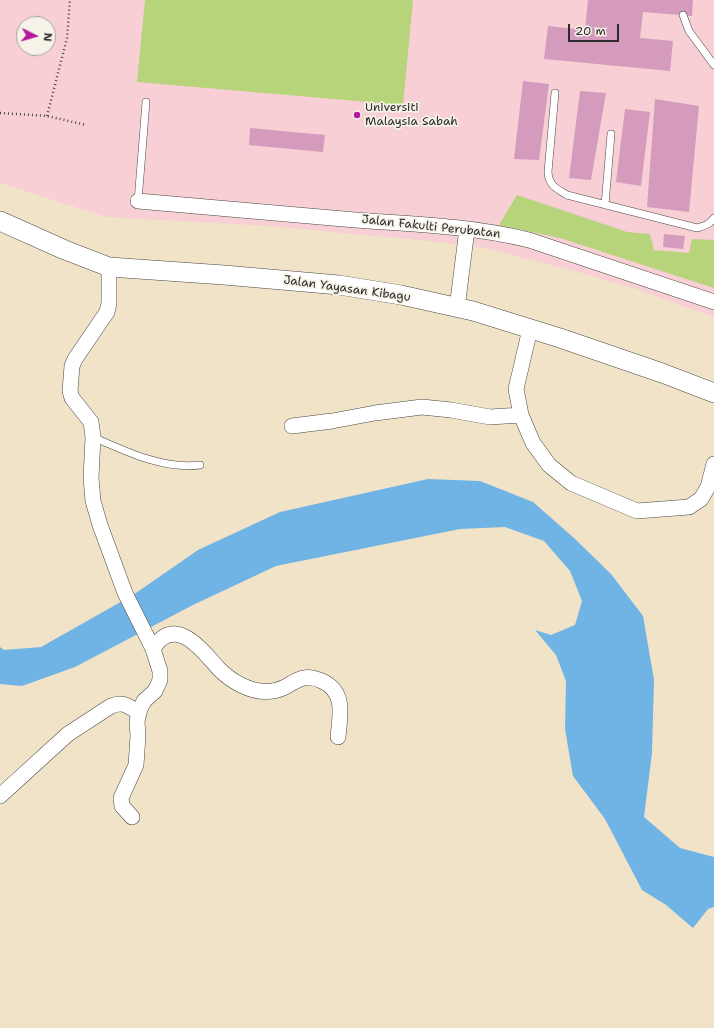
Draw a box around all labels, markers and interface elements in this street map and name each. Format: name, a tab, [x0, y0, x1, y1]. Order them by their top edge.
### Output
north arrow	[16, 16, 56, 56]
scale bar	[570, 16, 621, 42]
text: 20 m	[575, 23, 606, 39]
text: N	[40, 32, 55, 42]
place label: Universiti Malaysia Sabah	[365, 101, 458, 129]
marker: Universiti Malaysia Sabah	[352, 110, 362, 120]
street label: Jalan Fakulti Perubatan	[361, 213, 501, 241]
street label: Jalan Yayasan Kibagu	[282, 273, 412, 305]

